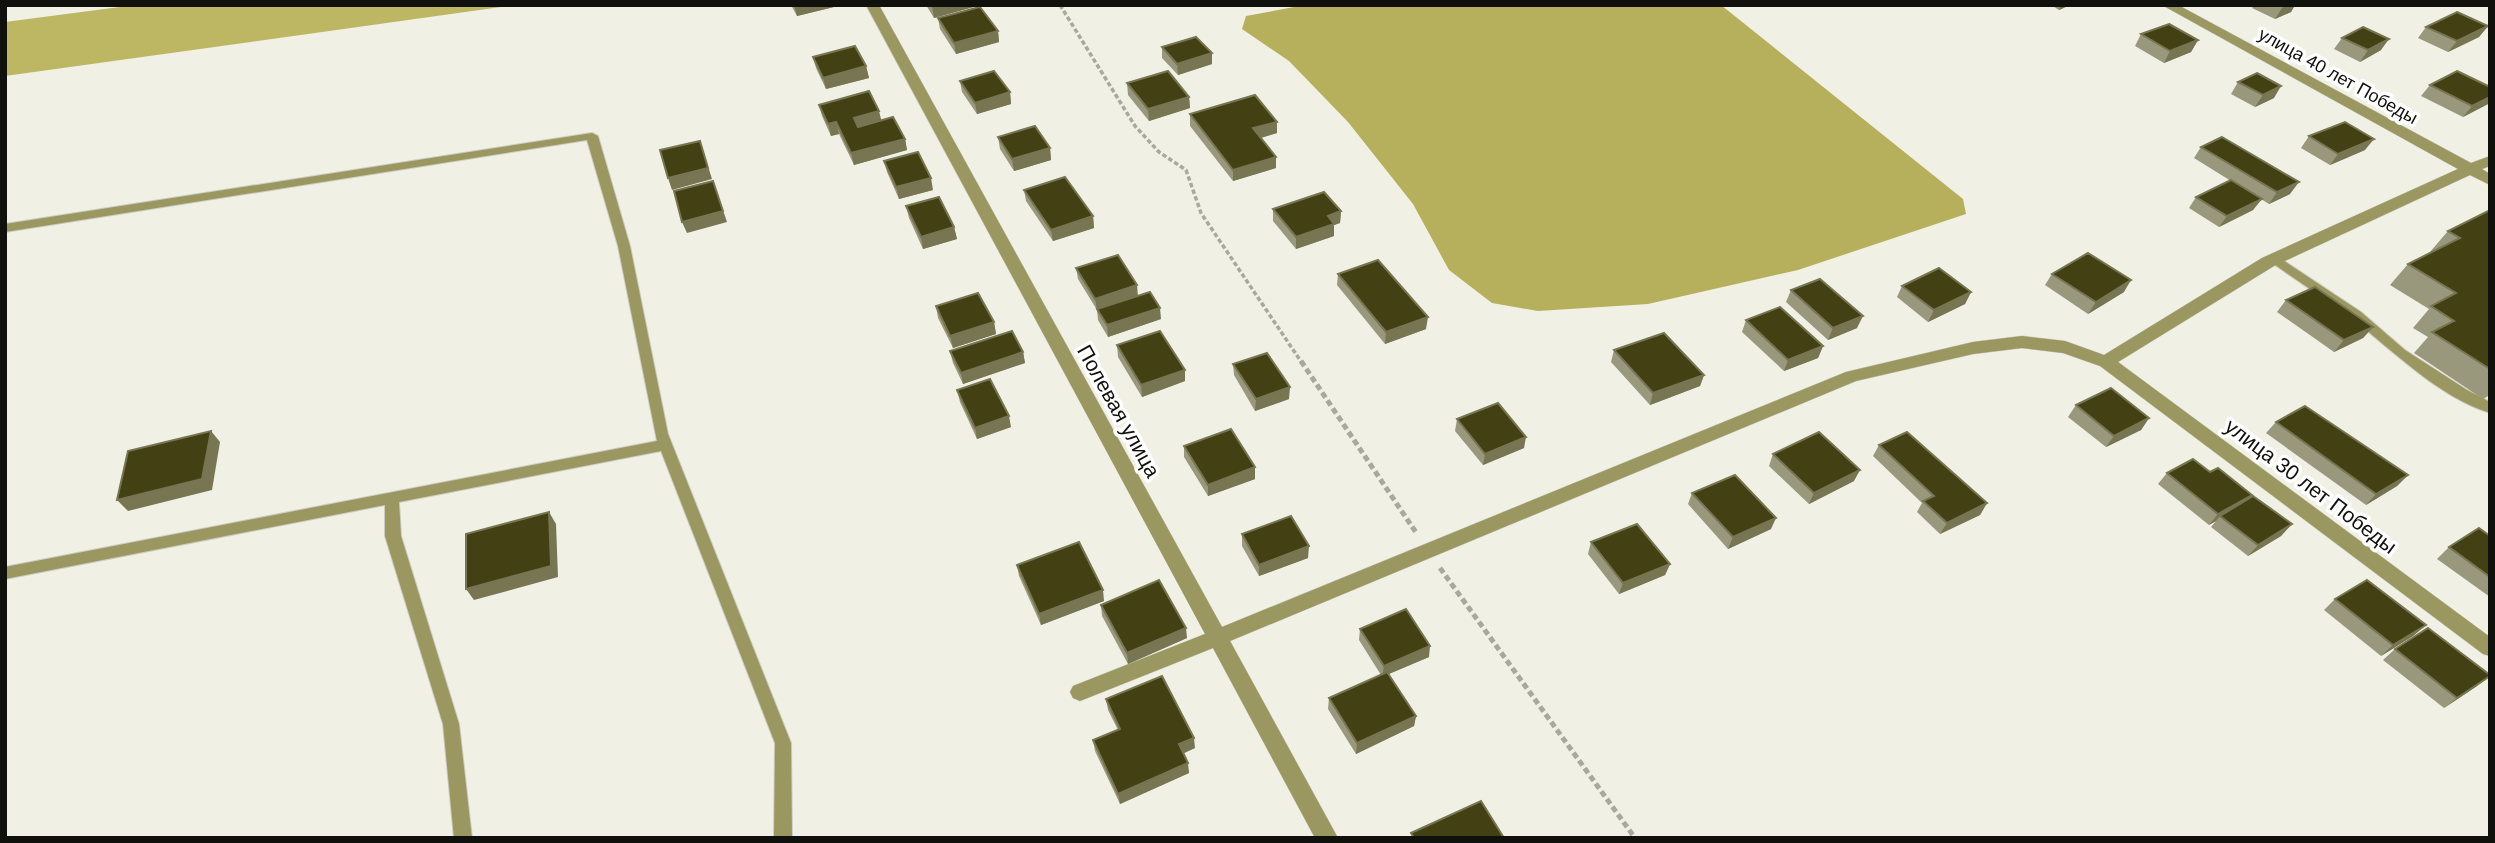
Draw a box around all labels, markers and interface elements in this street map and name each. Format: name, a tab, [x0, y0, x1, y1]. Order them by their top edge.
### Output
street label: улица 40 лет Победы	[2255, 24, 2421, 128]
street label: Полевая улица	[1073, 341, 1165, 481]
street label: улица 30 лет Победы	[2221, 414, 2401, 558]

